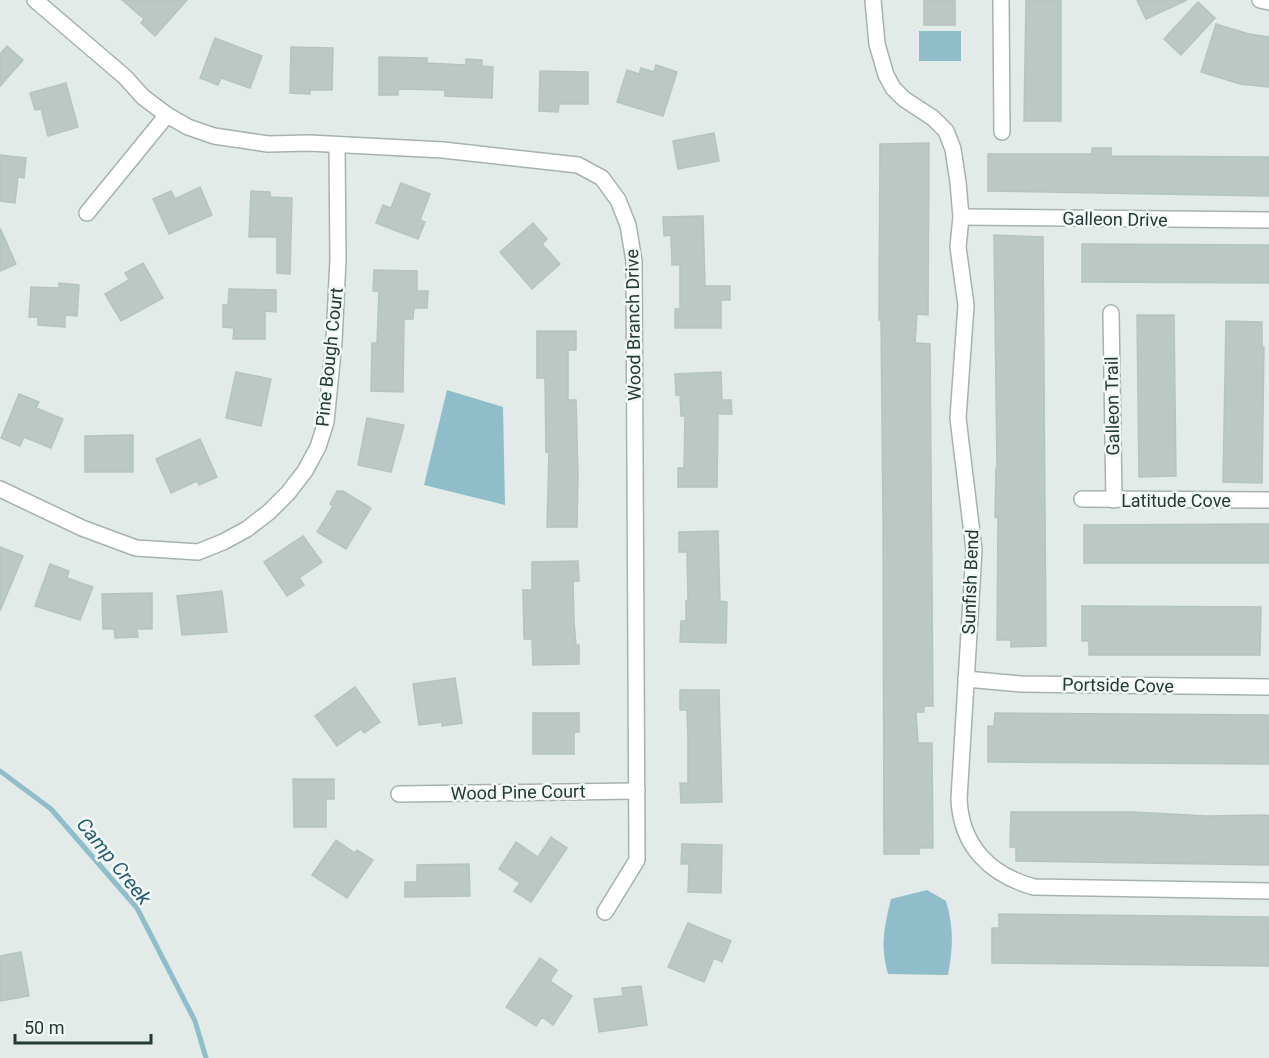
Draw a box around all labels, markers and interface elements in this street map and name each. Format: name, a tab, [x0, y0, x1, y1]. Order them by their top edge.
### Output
street label: Galleon Drive	[1062, 208, 1168, 230]
street label: Wood Branch Drive	[621, 249, 645, 401]
street label: Pine Bough Court	[311, 286, 347, 428]
street label: Galleon Trail	[1101, 356, 1123, 456]
street label: Latitude Cove	[1121, 490, 1231, 511]
street label: Sunfish Bend	[958, 529, 982, 635]
street label: Portside Cove	[1062, 674, 1174, 696]
street label: Wood Pine Court	[450, 780, 586, 804]
water label: Camp Creek	[72, 812, 157, 910]
scale bar	[15, 1007, 152, 1045]
text: 50 m	[24, 1017, 64, 1038]

